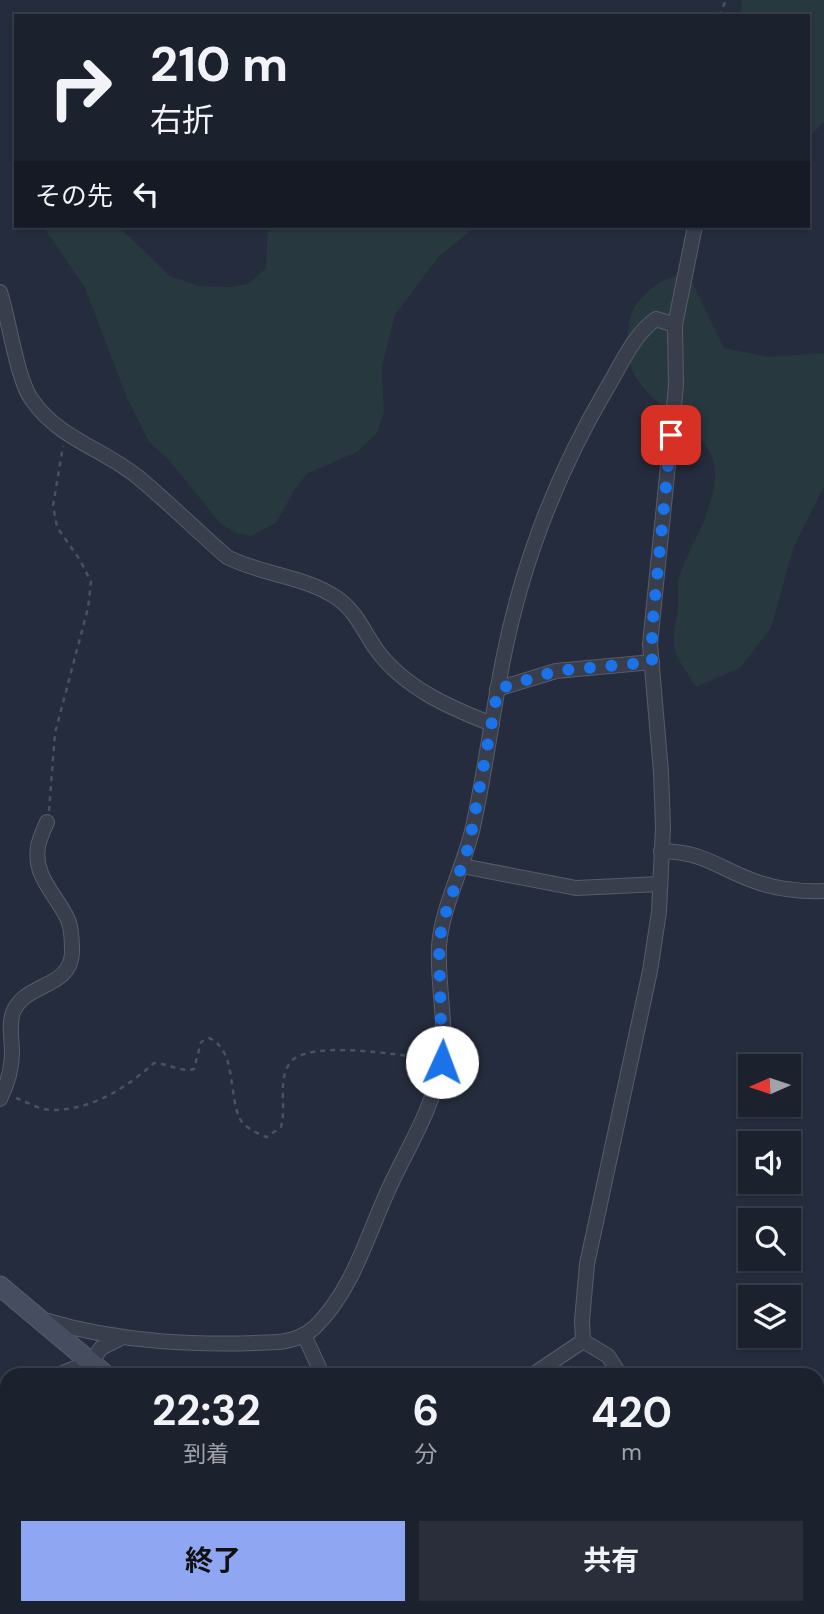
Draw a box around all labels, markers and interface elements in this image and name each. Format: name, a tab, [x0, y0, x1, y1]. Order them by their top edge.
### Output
text: 210 m	[150, 32, 288, 96]
icon: right	[35, 42, 126, 133]
text: 右折	[150, 99, 214, 141]
icon: left	[127, 175, 165, 213]
text: その先	[35, 179, 113, 213]
pin	[641, 405, 701, 465]
icon: arrive	[652, 416, 690, 454]
position arrow	[405, 1025, 479, 1099]
north arrow	[738, 1054, 802, 1116]
map controls	[738, 1054, 801, 1348]
button: sound	[738, 1131, 801, 1194]
button: search	[738, 1208, 801, 1271]
button: layers	[738, 1285, 801, 1348]
text: 22:32	[152, 1383, 261, 1438]
text: 6	[413, 1383, 439, 1438]
text: 420	[591, 1385, 672, 1440]
text: m	[621, 1437, 642, 1467]
text: 到着	[183, 1439, 229, 1469]
text: 分	[414, 1439, 437, 1469]
button: 終了	[21, 1521, 405, 1601]
button: 共有	[419, 1521, 803, 1601]

